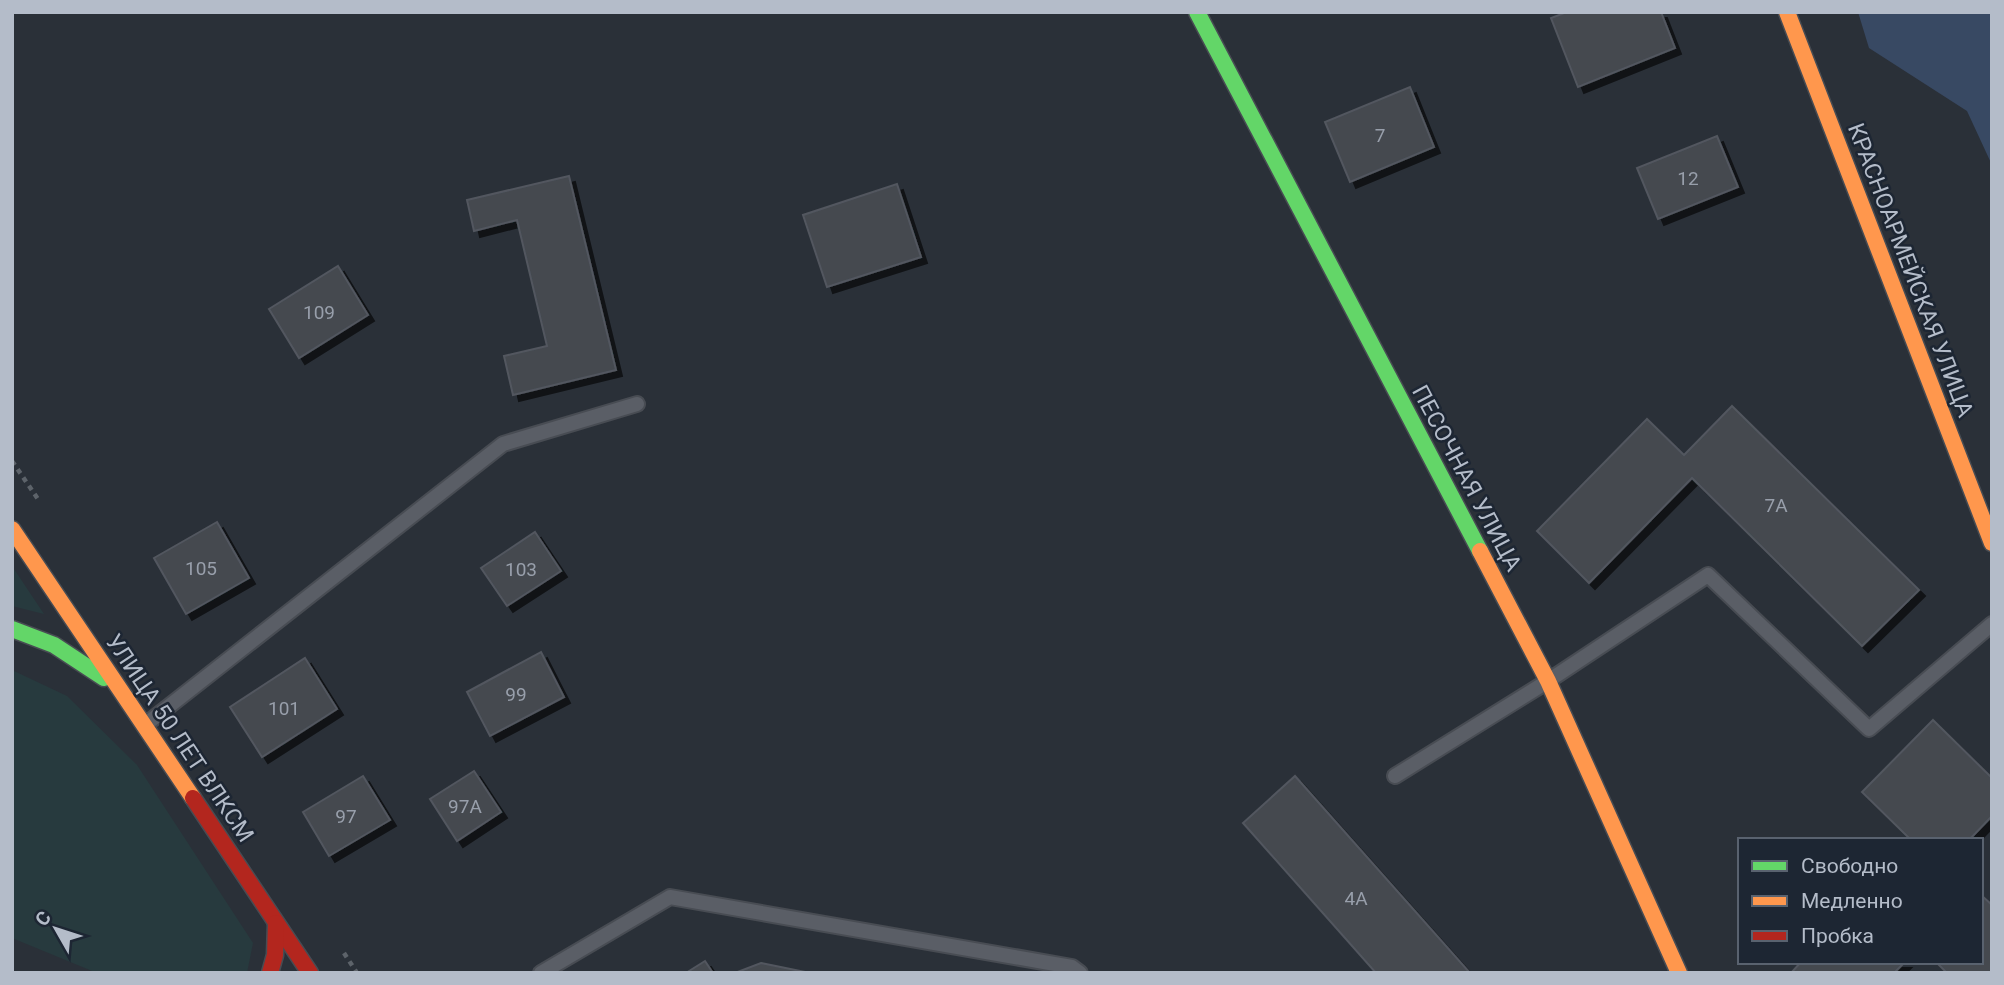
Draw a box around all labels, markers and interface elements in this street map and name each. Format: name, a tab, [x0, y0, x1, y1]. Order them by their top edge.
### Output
street label: КРАСНОАРМЕЙСКАЯ УЛИЦА	[1842, 119, 1980, 421]
house number: 7	[1375, 124, 1385, 147]
house number: 12	[1677, 167, 1699, 190]
house number: 109	[303, 301, 335, 324]
street label: ПЕСОЧНАЯ УЛИЦА	[1406, 381, 1527, 576]
house number: 7А	[1764, 494, 1788, 517]
house number: 105	[185, 557, 217, 580]
house number: 103	[505, 558, 537, 581]
street label: УЛИЦА 50 ЛЕТ ВЛКСМ	[100, 629, 259, 847]
house number: 99	[505, 683, 527, 706]
house number: 101	[268, 697, 300, 720]
house number: 97А	[448, 795, 482, 818]
house number: 97	[335, 805, 357, 828]
legend	[1738, 838, 1983, 964]
text: Свободно	[1801, 854, 1898, 878]
house number: 4А	[1344, 887, 1368, 910]
text: Медленно	[1801, 889, 1903, 913]
north arrow	[21, 894, 91, 964]
text: С	[30, 907, 56, 931]
text: Пробка	[1801, 924, 1874, 948]

